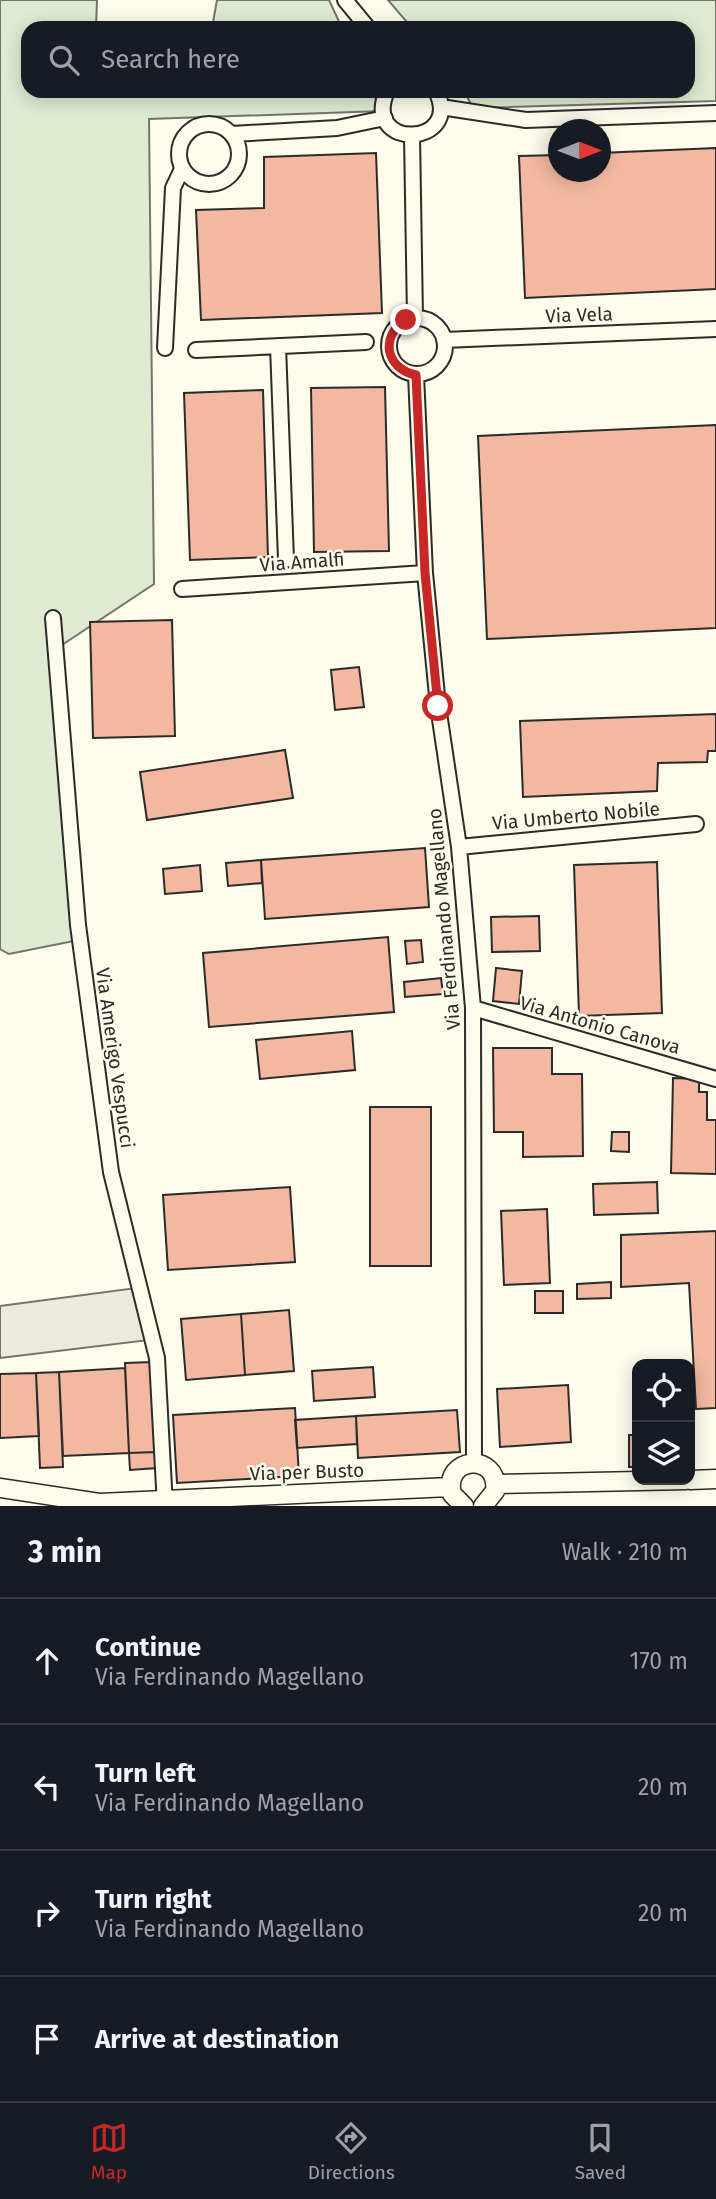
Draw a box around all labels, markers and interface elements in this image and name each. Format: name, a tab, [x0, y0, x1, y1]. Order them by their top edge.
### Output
search box	[21, 21, 695, 98]
icon: search	[45, 41, 83, 79]
text: Search here	[101, 44, 240, 75]
north arrow	[548, 119, 611, 182]
street label: Via Vela	[545, 302, 613, 328]
route end	[390, 304, 421, 335]
street label: Via Amalfi	[259, 548, 345, 576]
route start	[422, 690, 453, 721]
street label: Via Umberto Nobile	[491, 797, 661, 835]
street label: Via Ferdinando Magellano	[423, 807, 465, 1031]
street label: Via Amerigo Vespucci	[91, 966, 139, 1150]
street label: Via Antonio Canova	[517, 991, 683, 1059]
map controls	[632, 1359, 695, 1485]
button: locate	[632, 1359, 695, 1422]
button: layers	[632, 1422, 695, 1485]
street label: Via per Busto	[249, 1459, 365, 1485]
text: 3 min	[28, 1534, 102, 1570]
text: Walk · 210 m	[562, 1538, 688, 1566]
text: Continue	[95, 1632, 201, 1663]
icon: ahead	[28, 1642, 66, 1680]
text: 170 m	[629, 1647, 688, 1675]
text: Via Ferdinando Magellano	[95, 1663, 364, 1691]
text: Turn left	[95, 1758, 196, 1789]
icon: left	[28, 1768, 66, 1806]
text: 20 m	[638, 1773, 688, 1801]
text: Via Ferdinando Magellano	[95, 1789, 364, 1817]
text: Turn right	[95, 1884, 212, 1915]
icon: right	[28, 1894, 66, 1932]
text: 20 m	[638, 1899, 688, 1927]
text: Via Ferdinando Magellano	[95, 1915, 364, 1943]
icon: arrive	[28, 2020, 66, 2058]
text: Arrive at destination	[95, 2024, 339, 2055]
tab: Map	[90, 2119, 128, 2184]
tab: Directions	[308, 2119, 395, 2184]
tab: Saved	[575, 2119, 626, 2184]

